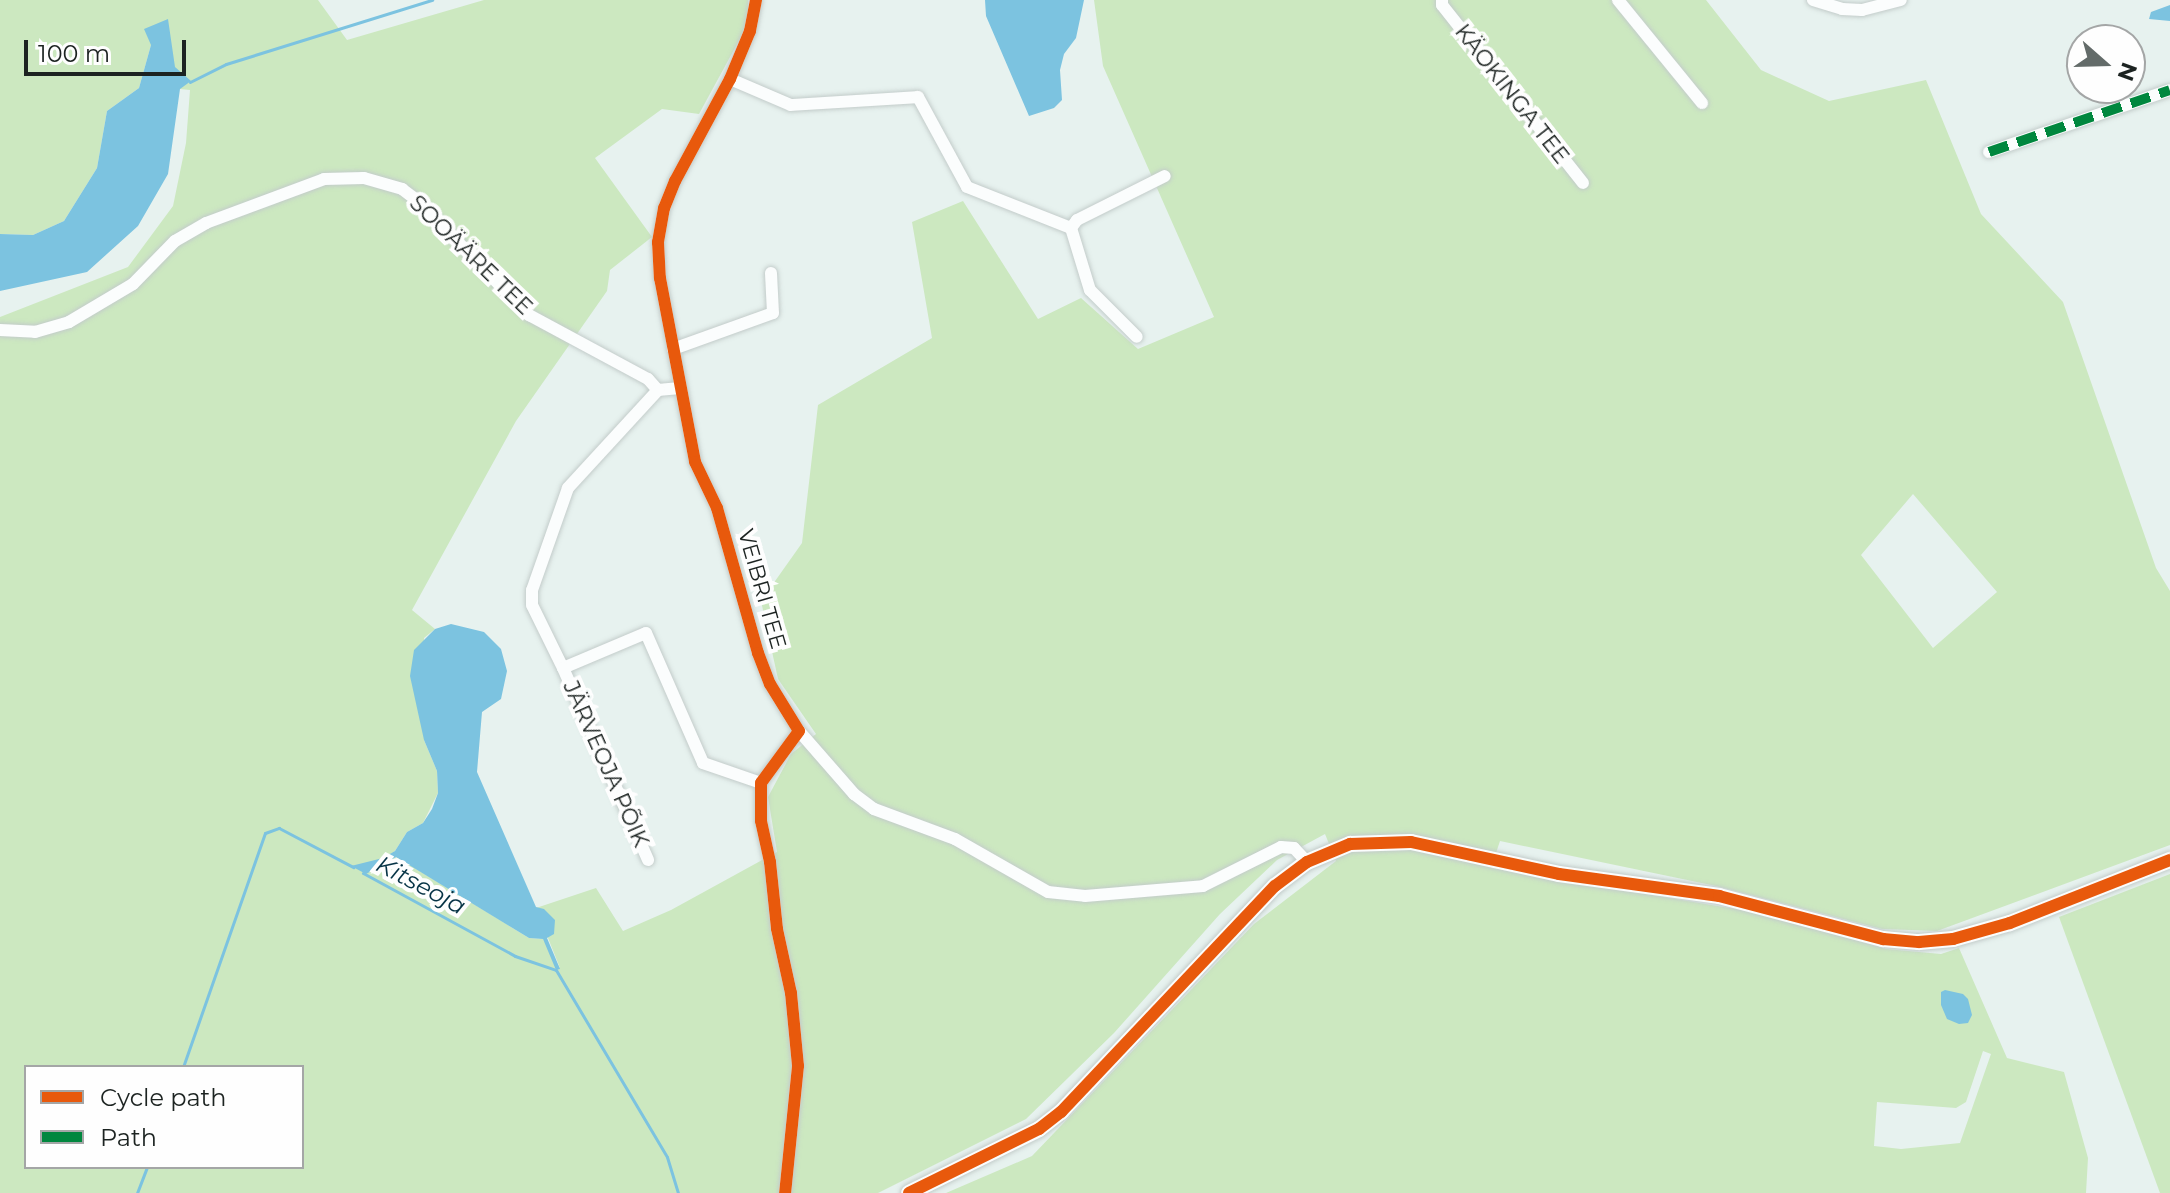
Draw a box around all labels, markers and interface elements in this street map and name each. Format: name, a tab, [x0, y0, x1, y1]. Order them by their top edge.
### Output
street label: KÄOKINGA TEE	[1449, 19, 1575, 169]
scale bar	[28, 24, 190, 74]
north arrow	[2066, 24, 2146, 104]
text: 100 m	[38, 39, 110, 68]
text: N	[2111, 59, 2143, 85]
street label: SOOÄÄRE TEE	[404, 190, 538, 320]
street label: VEIBRI TEE	[732, 526, 792, 652]
street label: JÄRVEOJA PÕIK	[558, 677, 654, 851]
water label: Kitseoja	[371, 849, 471, 921]
legend	[24, 1065, 304, 1169]
text: Cycle path	[100, 1083, 227, 1112]
text: Path	[100, 1123, 157, 1152]

